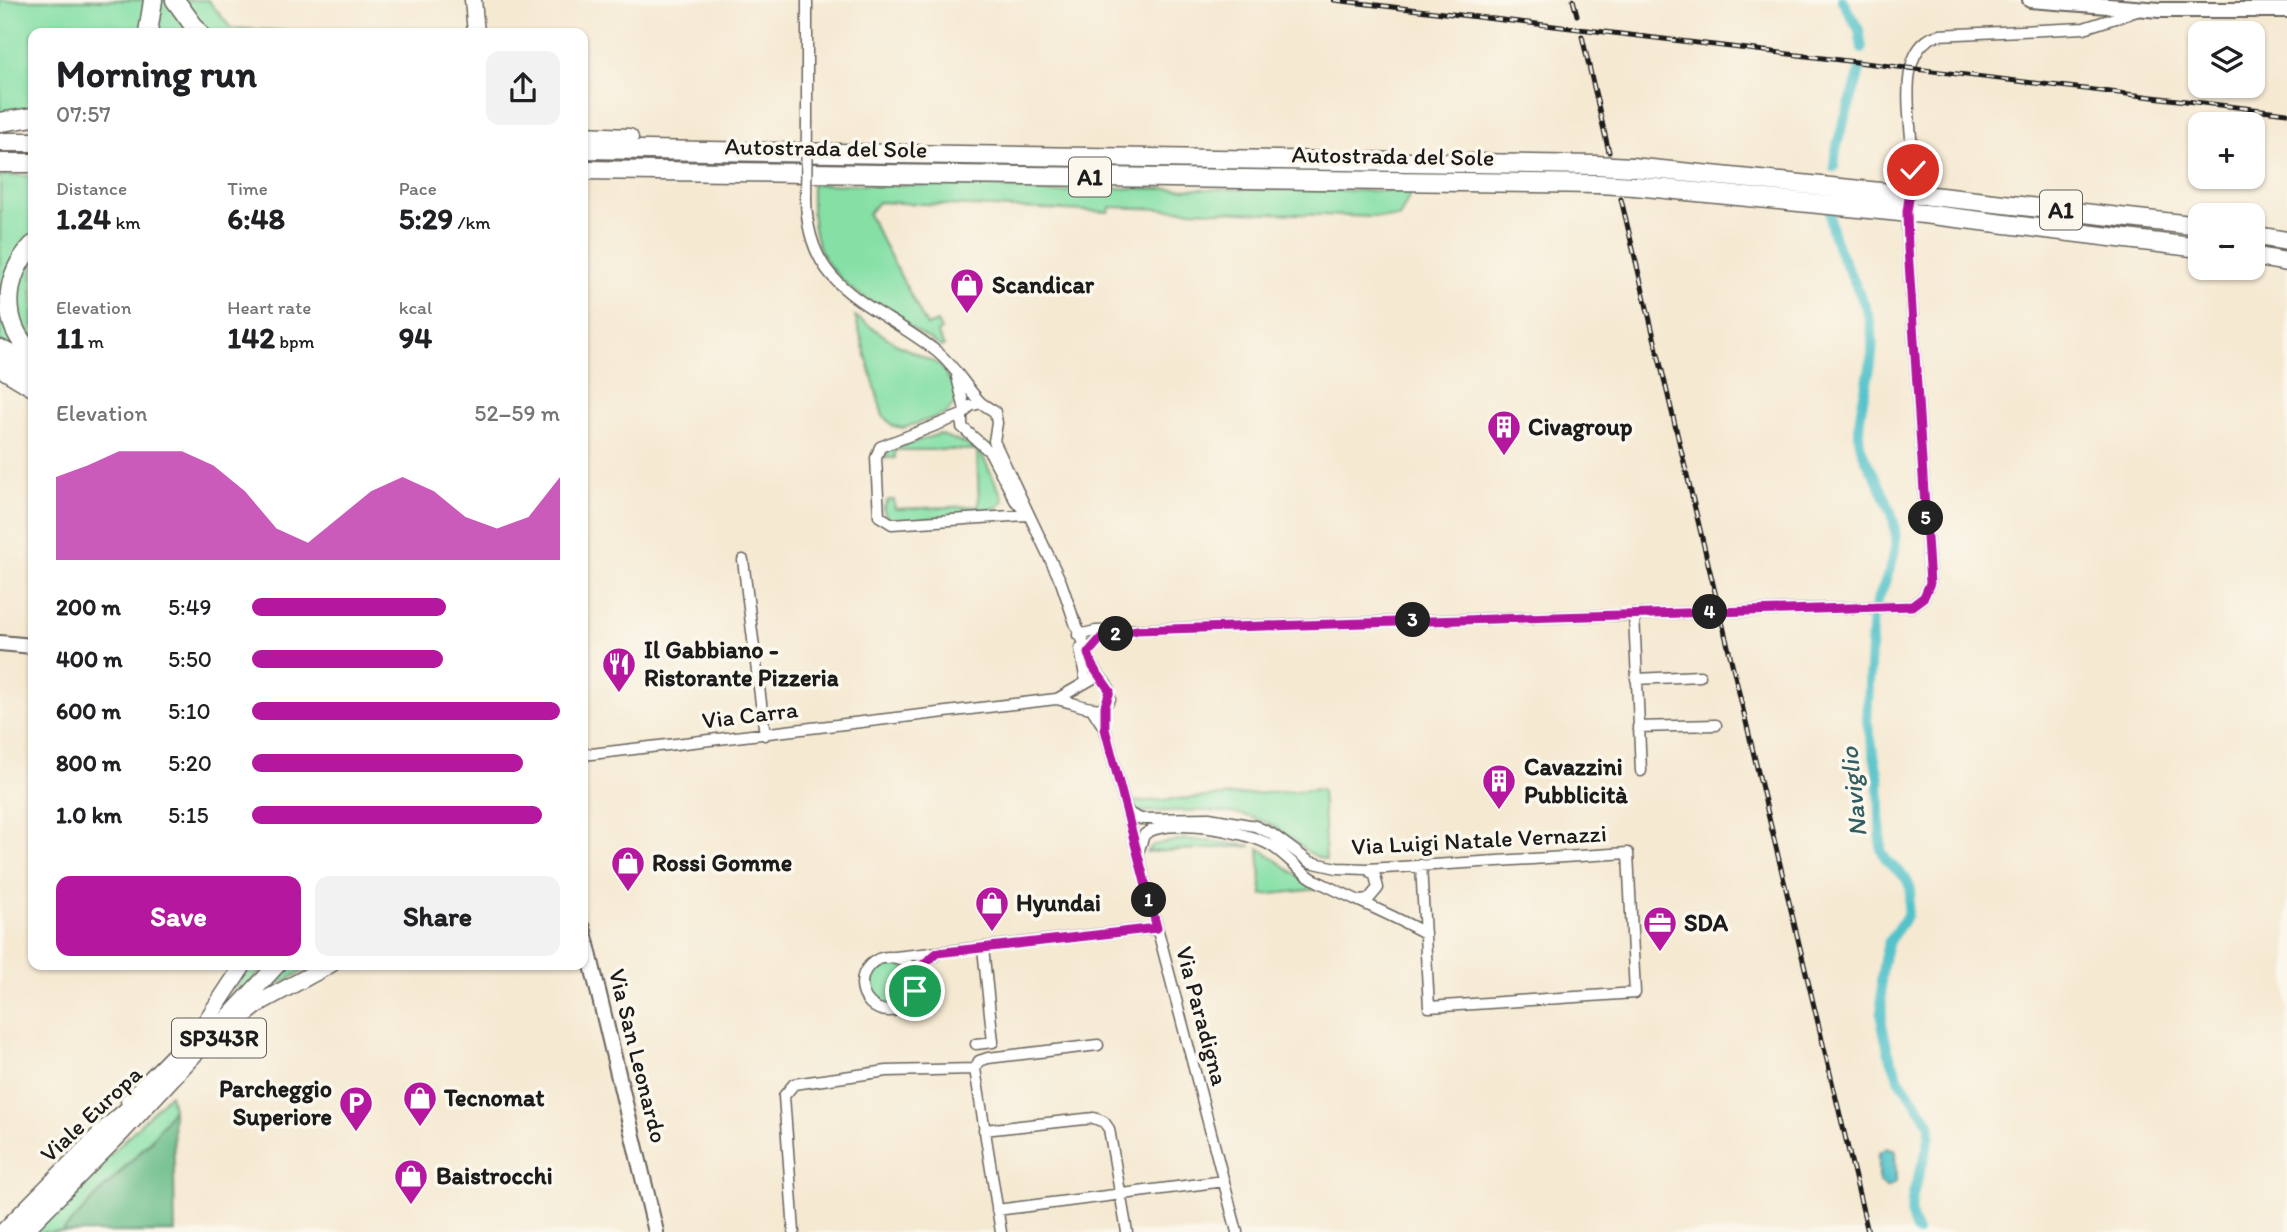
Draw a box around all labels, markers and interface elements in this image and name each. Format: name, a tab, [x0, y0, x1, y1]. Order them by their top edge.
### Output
map controls	[2188, 21, 2265, 280]
button: layers	[2188, 21, 2265, 98]
text: Morning run	[56, 51, 257, 97]
button: share	[486, 51, 560, 125]
text: 07:57	[56, 100, 111, 128]
button: +	[2188, 112, 2265, 189]
street label: Autostrada del Sole	[724, 131, 928, 164]
street label: Autostrada del Sole	[1291, 139, 1495, 172]
pin	[1883, 140, 1943, 200]
icon: check	[1894, 151, 1932, 189]
road number: A1	[1069, 158, 1111, 196]
text: Distance	[56, 177, 127, 200]
text: Time	[227, 177, 268, 200]
text: Pace	[399, 177, 437, 200]
road number: A1	[2040, 190, 2082, 230]
text: 1.24	[56, 200, 111, 237]
text: 6:48	[227, 200, 285, 237]
text: 5:29	[399, 200, 453, 237]
button: −	[2188, 203, 2265, 280]
text: km	[111, 211, 141, 234]
text: /km	[453, 211, 491, 234]
shop icon: Scandicar	[948, 266, 986, 315]
place label: Scandicar	[992, 270, 1095, 299]
text: Elevation	[56, 296, 132, 319]
text: Heart rate	[227, 296, 311, 319]
text: kcal	[399, 296, 432, 319]
text: 11	[56, 319, 84, 356]
text: 142	[227, 319, 275, 356]
text: 94	[399, 319, 432, 356]
text: m	[84, 330, 104, 353]
text: bpm	[275, 330, 315, 353]
text: Elevation	[56, 399, 147, 427]
text: 52–59 m	[474, 399, 560, 427]
building icon: Civagroup	[1485, 408, 1523, 457]
place label: Civagroup	[1528, 412, 1633, 442]
pin: 5	[1909, 500, 1944, 536]
text: 5	[1921, 506, 1930, 529]
text: 200 m	[56, 593, 121, 621]
text: 5:49	[168, 593, 212, 621]
pin: 4	[1692, 594, 1728, 630]
text: 4	[1704, 600, 1715, 623]
pin: 3	[1396, 602, 1430, 638]
text: 3	[1407, 608, 1418, 631]
pin: 2	[1098, 616, 1134, 652]
text: 2	[1111, 622, 1121, 645]
place label: Il Gabbiano - Ristorante Pizzeria	[644, 635, 839, 692]
text: 400 m	[56, 645, 123, 673]
text: 5:50	[168, 645, 212, 673]
restaurant icon: Il Gabbiano - Ristorante Pizzeria	[600, 645, 638, 694]
street label: Via Carra	[700, 694, 800, 735]
text: 600 m	[56, 697, 121, 725]
text: 5:10	[168, 697, 211, 725]
water label: Naviglio	[1832, 745, 1874, 839]
text: 800 m	[56, 749, 121, 777]
text: 5:20	[168, 749, 212, 777]
place label: Cavazzini Pubblicità	[1524, 752, 1628, 809]
building icon: Cavazzini Pubblicità	[1480, 762, 1518, 811]
text: 1.0 km	[56, 801, 122, 829]
text: 5:15	[168, 801, 208, 829]
street label: Via Luigi Natale Vernazzi	[1351, 818, 1607, 861]
shop icon: Rossi Gomme	[609, 844, 647, 893]
place label: Rossi Gomme	[652, 848, 792, 877]
button: Save	[56, 876, 301, 956]
button: Share	[315, 876, 560, 956]
pin: 1	[1132, 883, 1166, 918]
shop icon: Hyundai	[973, 884, 1011, 933]
place label: Hyundai	[1016, 888, 1101, 918]
text: 1	[1144, 888, 1153, 911]
office icon: SDA	[1641, 904, 1679, 953]
place label: SDA	[1684, 908, 1729, 937]
street label: Via Paradigna	[1170, 943, 1235, 1089]
pin	[885, 961, 945, 1021]
street label: Via San Leonardo	[603, 966, 674, 1146]
icon: arrive	[896, 972, 934, 1010]
road number: SP343R	[172, 1018, 266, 1058]
street label: Viale Europa	[34, 1059, 148, 1168]
place label: Parcheggio Superiore	[219, 1074, 332, 1132]
shop icon: Tecnomat	[401, 1079, 439, 1128]
place label: Tecnomat	[443, 1083, 544, 1112]
parking icon: Parcheggio Superiore	[337, 1084, 375, 1133]
shop icon: Baistrocchi	[392, 1157, 430, 1206]
place label: Baistrocchi	[436, 1161, 553, 1190]

